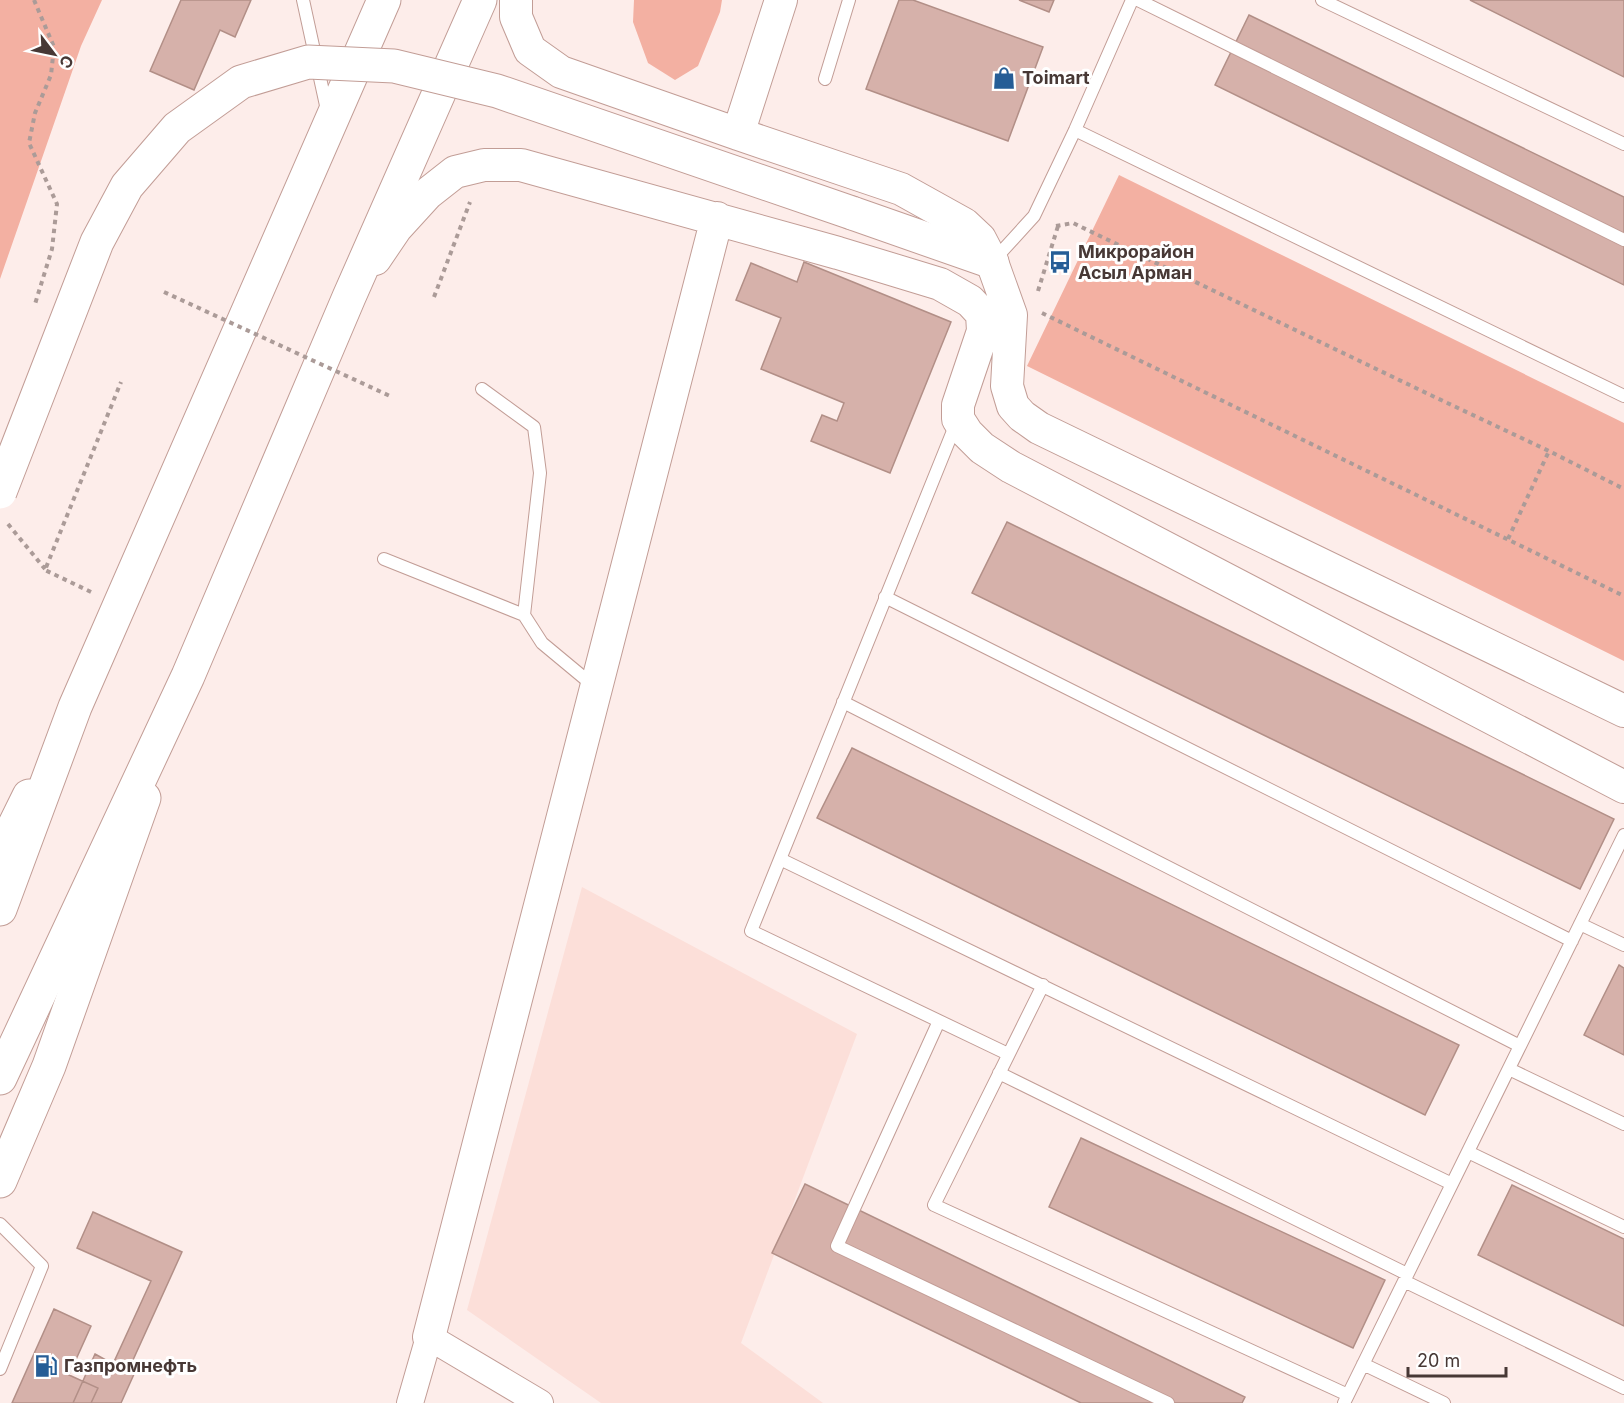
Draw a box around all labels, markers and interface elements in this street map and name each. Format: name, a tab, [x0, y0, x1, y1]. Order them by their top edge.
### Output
north arrow	[24, 24, 84, 84]
text: С	[55, 52, 78, 72]
shop icon: Toimart	[991, 65, 1017, 91]
place label: Toimart	[1022, 67, 1090, 88]
place label: Микрорайон Асыл Арман	[1078, 241, 1194, 283]
bus stop icon: Микрорайон Асыл Арман	[1047, 249, 1073, 275]
scale bar	[1408, 1340, 1506, 1378]
text: 20 m	[1417, 1350, 1460, 1371]
fuel station icon: Газпромнефть	[33, 1353, 59, 1379]
place label: Газпромнефть	[64, 1355, 197, 1376]

